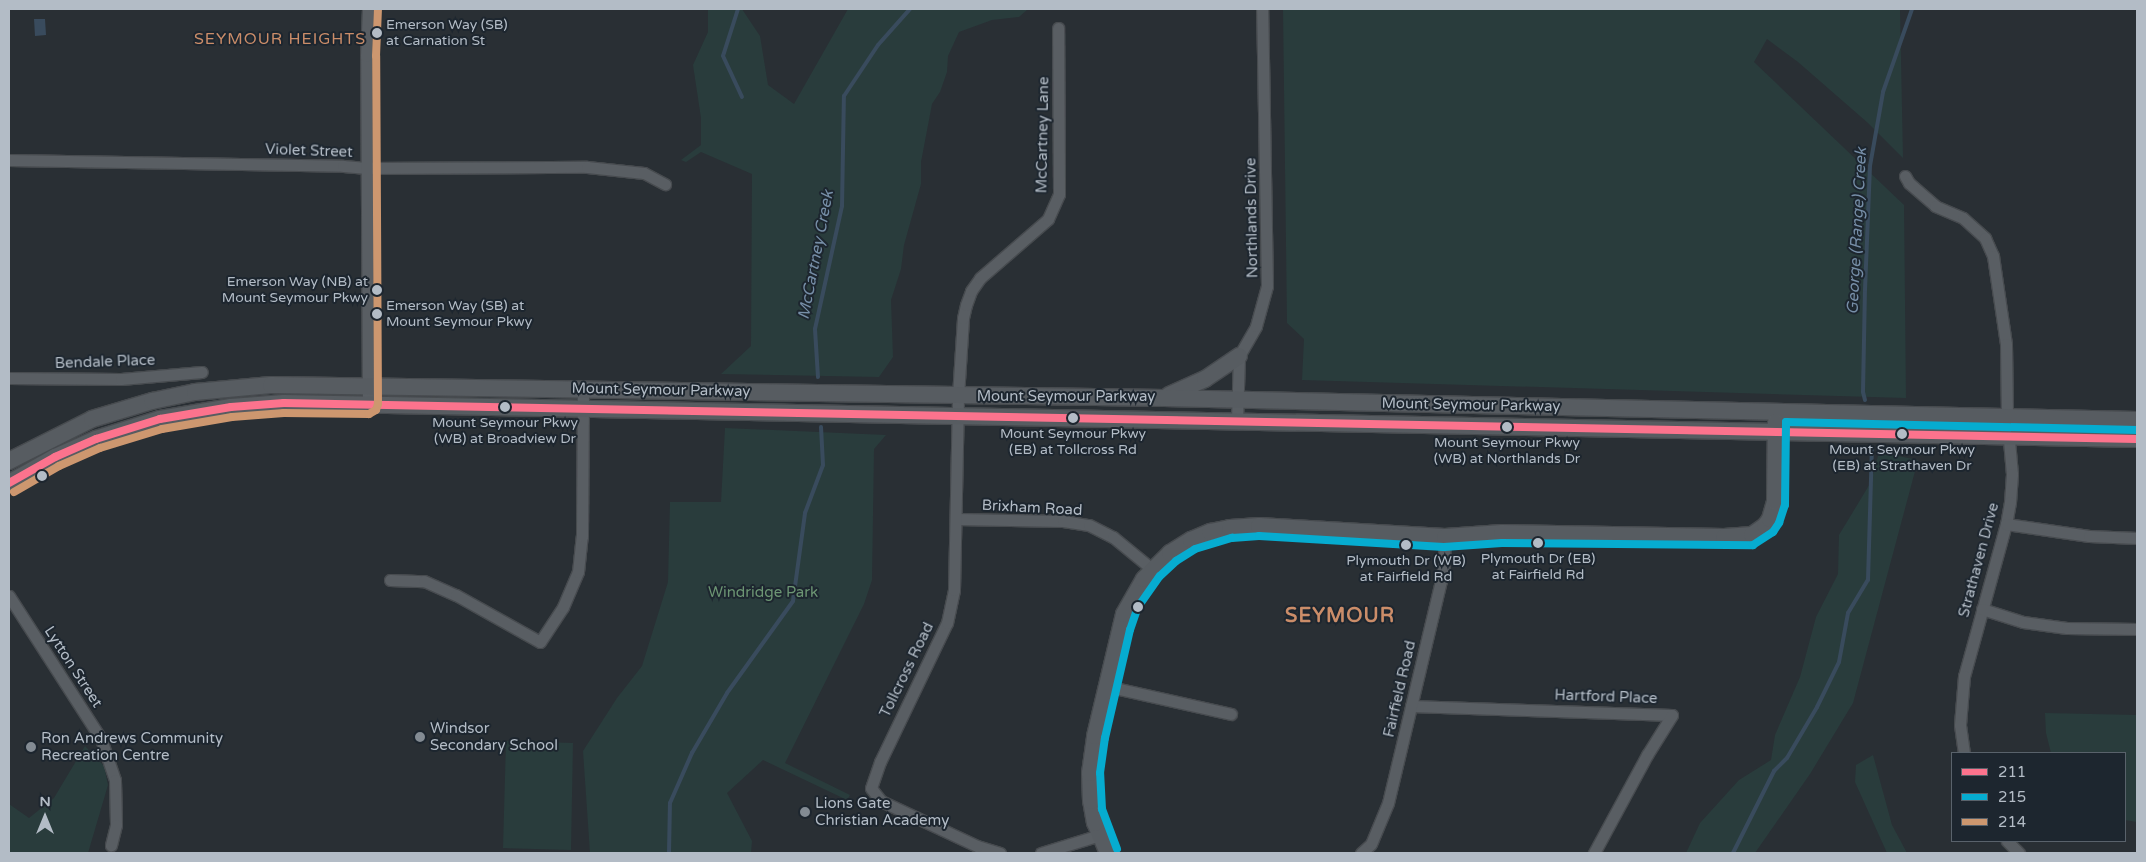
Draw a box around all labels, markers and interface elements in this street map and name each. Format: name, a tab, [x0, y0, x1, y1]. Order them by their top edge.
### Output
place label: Emerson Way (SB) at Carnation St	[386, 17, 508, 49]
marker: Emerson Way (SB) at Carnation St	[372, 28, 382, 38]
district label: SEYMOUR HEIGHTS	[192, 29, 368, 49]
street label: McCartney Lane	[1033, 77, 1053, 193]
street label: Violet Street	[265, 140, 353, 162]
water label: George (Range) Creek	[1843, 147, 1871, 315]
street label: Northlands Drive	[1242, 158, 1262, 278]
water label: McCartney Creek	[794, 189, 838, 321]
place label: Emerson Way (NB) at Mount Seymour Pkwy	[222, 274, 368, 306]
marker: Emerson Way (NB) at Mount Seymour Pkwy	[372, 285, 382, 295]
place label: Emerson Way (SB) at Mount Seymour Pkwy	[386, 298, 532, 331]
marker: Emerson Way (SB) at Mount Seymour Pkwy	[372, 309, 382, 319]
street label: Bendale Place	[54, 351, 156, 373]
street label: Mount Seymour Parkway	[572, 379, 750, 401]
street label: Mount Seymour Parkway	[977, 388, 1155, 406]
street label: Mount Seymour Parkway	[1382, 394, 1560, 416]
marker: Mount Seymour Pkwy (WB) at Broadview Dr	[500, 402, 510, 412]
marker: Mount Seymour Pkwy (EB) at Tollcross Rd	[1068, 413, 1078, 423]
place label: Mount Seymour Pkwy (WB) at Broadview Dr	[432, 415, 578, 448]
marker: Mount Seymour Pkwy (WB) at Northlands Dr	[1502, 422, 1512, 432]
place label: Mount Seymour Pkwy (EB) at Tollcross Rd	[1000, 426, 1146, 458]
marker: Mount Seymour Pkwy (EB) at Strathaven Dr	[1897, 429, 1907, 439]
place label: Mount Seymour Pkwy (WB) at Northlands Dr	[1434, 435, 1580, 468]
place label: Mount Seymour Pkwy (EB) at Strathaven Dr	[1829, 442, 1975, 474]
unlabelled marker	[37, 471, 47, 481]
street label: Brixham Road	[981, 496, 1083, 520]
street label: Strathaven Drive	[1955, 501, 2003, 619]
marker: Plymouth Dr (EB) at Fairfield Rd	[1533, 538, 1543, 548]
marker: Plymouth Dr (WB) at Fairfield Rd	[1401, 540, 1411, 550]
place label: Plymouth Dr (EB) at Fairfield Rd	[1481, 551, 1595, 584]
place label: Plymouth Dr (WB) at Fairfield Rd	[1346, 553, 1466, 586]
park label: Windridge Park	[708, 584, 818, 602]
unlabelled marker	[1133, 602, 1143, 612]
district label: SEYMOUR	[1284, 604, 1396, 628]
street label: Tollcross Road	[876, 620, 938, 720]
street label: Lytton Street	[40, 623, 106, 711]
street label: Fairfield Road	[1380, 639, 1420, 739]
street label: Hartford Place	[1554, 686, 1658, 708]
place label: Windsor Secondary School	[430, 719, 558, 754]
place label: Ron Andrews Community Recreation Centre	[41, 729, 223, 764]
marker: Windsor Secondary School	[414, 731, 426, 743]
marker: Ron Andrews Community Recreation Centre	[25, 741, 37, 753]
legend	[1951, 752, 2126, 842]
text: 211	[1998, 763, 2026, 781]
text: 215	[1998, 788, 2026, 806]
north arrow	[20, 792, 70, 842]
text: N	[39, 793, 51, 810]
place label: Lions Gate Christian Academy	[815, 794, 949, 829]
marker: Lions Gate Christian Academy	[799, 806, 811, 818]
text: 214	[1998, 813, 2026, 831]

